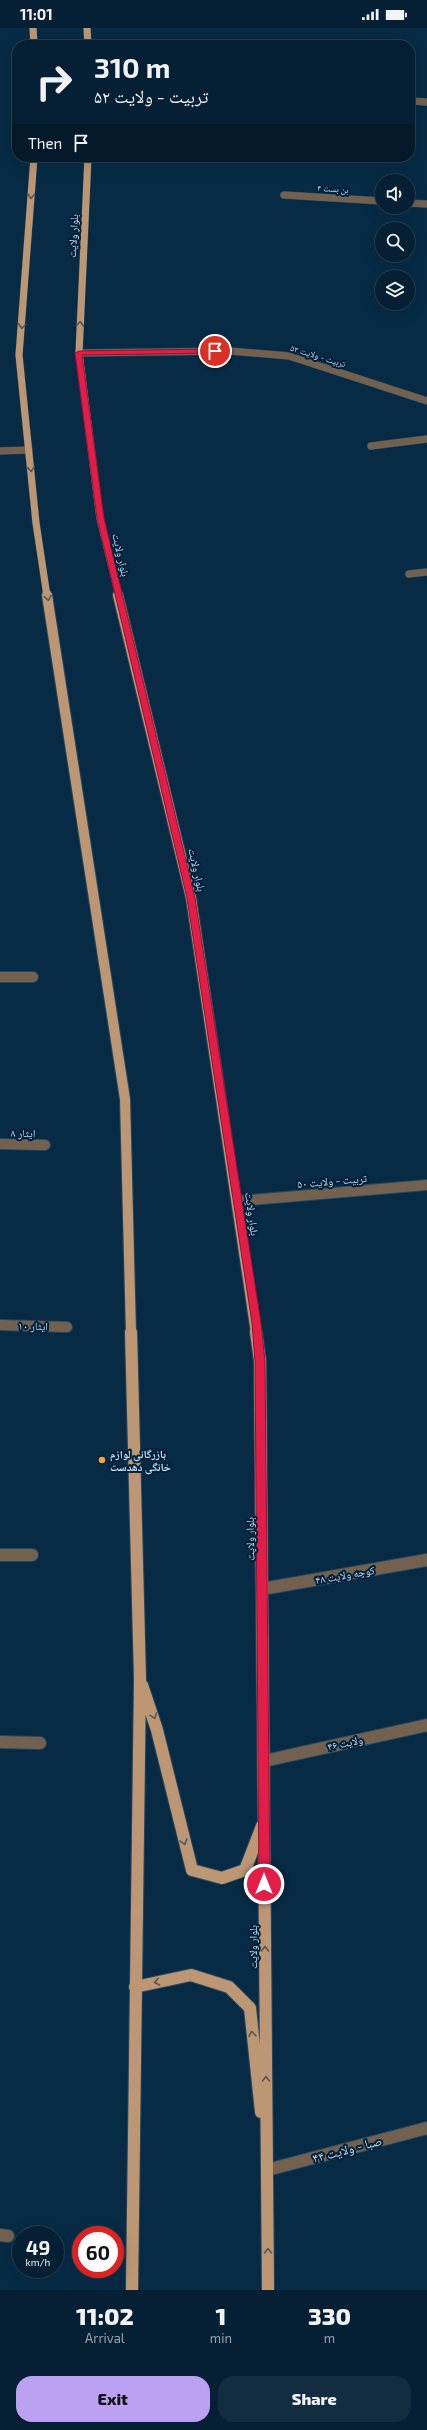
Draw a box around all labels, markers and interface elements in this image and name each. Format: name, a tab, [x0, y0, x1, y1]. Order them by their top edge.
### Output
text: 11:01	[20, 5, 53, 23]
text: 310 m	[94, 50, 170, 84]
icon: right	[28, 56, 80, 108]
text: تربیت - ولایت ۵۲	[94, 85, 209, 107]
icon: arrive	[70, 132, 92, 154]
text: Then	[28, 134, 62, 152]
map controls	[375, 174, 415, 310]
button: sound	[375, 174, 415, 214]
street label: بن بست ۴	[317, 182, 350, 195]
one-way arrow	[27, 193, 36, 199]
street label: بلوار ولایت	[65, 214, 80, 258]
button: search	[375, 222, 415, 262]
button: layers	[375, 270, 415, 310]
one-way arrow	[76, 321, 85, 327]
one-way arrow	[17, 323, 26, 329]
pin	[198, 334, 232, 368]
icon: arrive	[204, 340, 226, 362]
street label: تربیت - ولایت ۵۲	[289, 342, 347, 370]
one-way arrow	[26, 466, 35, 472]
street label: بلوار ولایت	[110, 532, 133, 578]
one-way arrow	[43, 595, 52, 601]
street label: بلوار ولایت	[186, 847, 209, 893]
street label: ایثار ۸	[10, 1126, 36, 1139]
street label: تربیت - ولایت ۵۰	[297, 1171, 368, 1190]
street label: بلوار ولایت	[243, 1191, 262, 1237]
street label: ایثار ۱۰	[18, 1319, 48, 1332]
place label: بازرگانی لوازم خانگی دهدست	[110, 1447, 171, 1475]
marker: بازرگانی لوازم خانگی دهدست	[97, 1455, 107, 1465]
street label: بلوار ولایت	[243, 1517, 257, 1561]
street label: کوچه ولایت ۴۸	[314, 1563, 376, 1587]
one-way arrow	[149, 1712, 157, 1719]
street label: ولایت ۴۶	[326, 1732, 364, 1753]
one-way arrow	[179, 1838, 188, 1845]
position arrow	[243, 1863, 285, 1905]
street label: بلوار ولایت	[246, 1925, 259, 1969]
one-way arrow	[261, 1946, 269, 1952]
one-way arrow	[154, 1977, 160, 1985]
one-way arrow	[248, 2031, 257, 2037]
one-way arrow	[262, 2076, 270, 2082]
street label: صبا - ولایت ۴۴	[310, 2132, 384, 2167]
speed limit sign: 60	[72, 2226, 124, 2278]
text: 49	[26, 2235, 50, 2259]
one-way arrow	[264, 2248, 272, 2254]
text: km/h	[26, 2256, 50, 2268]
text: 11:02	[76, 2301, 134, 2330]
text: 1	[215, 2301, 226, 2330]
text: 330	[308, 2301, 351, 2330]
text: Arrival	[85, 2330, 125, 2346]
text: min	[210, 2330, 232, 2346]
text: m	[324, 2330, 335, 2346]
button: Exit	[16, 2376, 210, 2422]
button: Share	[218, 2376, 411, 2422]

